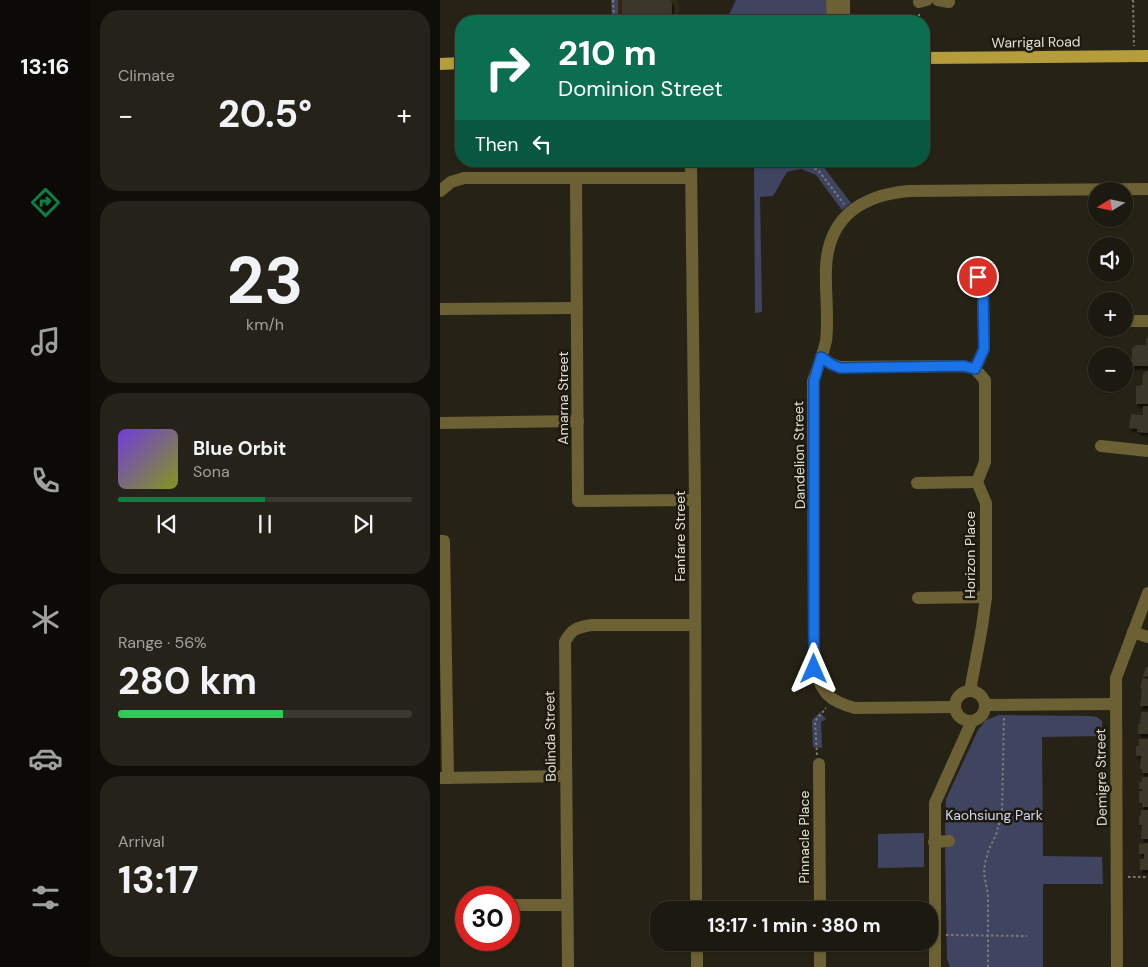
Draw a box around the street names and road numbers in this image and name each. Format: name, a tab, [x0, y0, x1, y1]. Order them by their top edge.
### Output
street label: Warrigal Road	[991, 32, 1081, 52]
street label: Amarna Street	[554, 351, 572, 445]
street label: Dandelion Street	[789, 401, 809, 509]
street label: Fanfare Street	[671, 490, 689, 582]
street label: Horizon Place	[961, 511, 979, 599]
street label: Bolinda Street	[540, 690, 560, 782]
street label: Demigre Street	[1091, 728, 1111, 826]
street label: Pinnacle Place	[795, 791, 813, 883]

